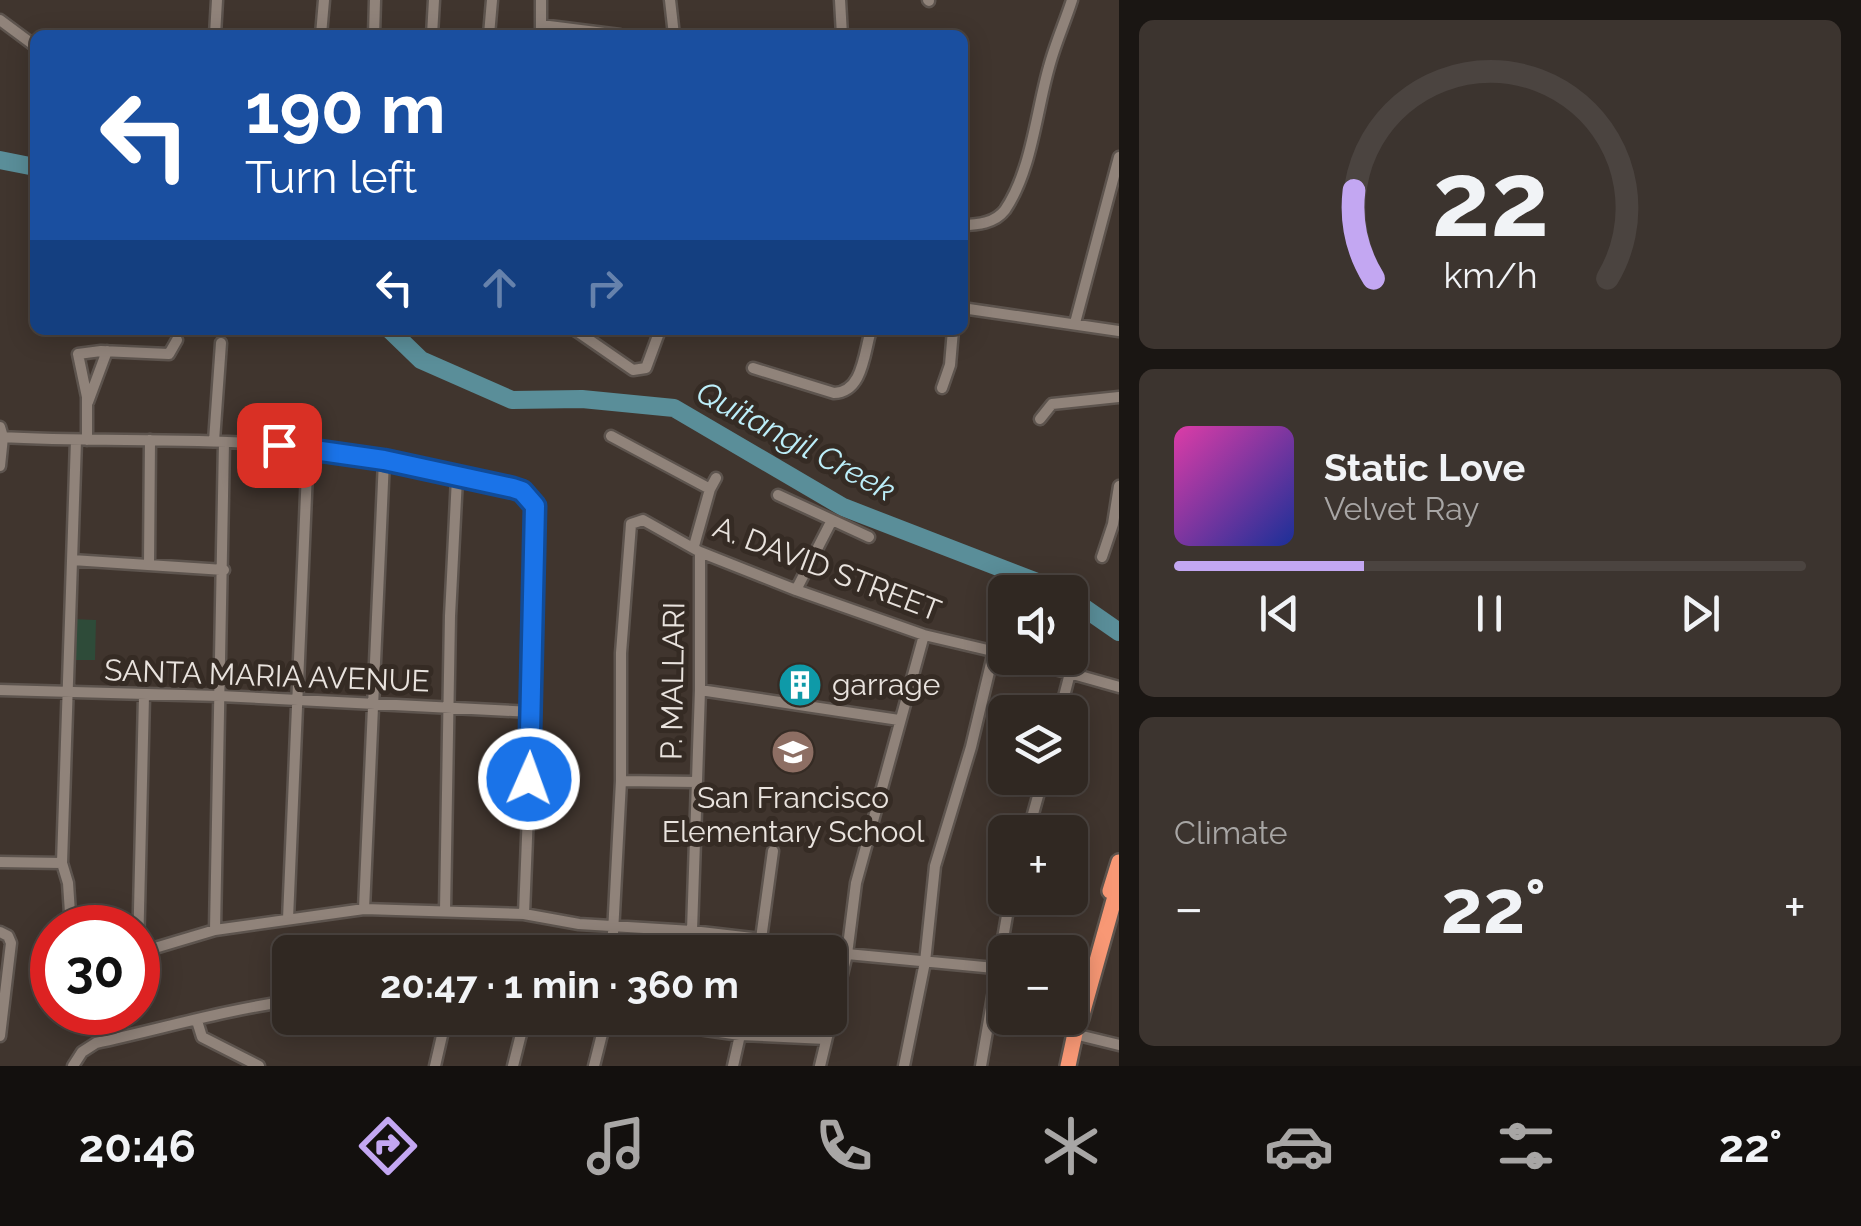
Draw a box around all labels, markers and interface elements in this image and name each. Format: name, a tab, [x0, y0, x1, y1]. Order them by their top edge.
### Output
text: 190 m	[245, 67, 446, 149]
icon: left	[80, 70, 210, 200]
text: 22	[1431, 138, 1549, 260]
text: Turn left	[245, 151, 417, 204]
text: km/h	[1443, 254, 1537, 296]
icon: left	[367, 260, 422, 315]
icon: ahead	[472, 260, 527, 315]
icon: right	[577, 260, 632, 315]
water label: Quitangil Creek	[691, 373, 902, 508]
pin	[237, 403, 322, 488]
icon: arrive	[252, 418, 307, 473]
text: Static Love	[1324, 445, 1525, 490]
text: Velvet Ray	[1324, 490, 1479, 527]
street label: A. DAVID STREET	[709, 509, 946, 628]
map controls	[988, 575, 1088, 1035]
button: sound	[988, 575, 1088, 675]
icon: previous	[1252, 586, 1307, 641]
icon: pause	[1462, 586, 1517, 641]
icon: next	[1673, 586, 1728, 641]
street label: P. MALLARI	[654, 602, 691, 760]
street label: SANTA MARIA AVENUE	[104, 652, 430, 699]
building icon: garrage	[777, 662, 823, 708]
place label: garrage	[832, 667, 940, 702]
button: layers	[988, 695, 1088, 795]
position arrow	[477, 727, 581, 831]
school or university icon: San Francisco Elementary School	[770, 729, 816, 775]
place label: San Francisco Elementary School	[662, 780, 925, 849]
text: Climate	[1174, 814, 1288, 851]
button: +	[988, 815, 1088, 915]
text: 22°	[1441, 862, 1546, 951]
text: −	[1174, 875, 1204, 940]
text: +	[1783, 875, 1806, 940]
speed limit sign: 30	[30, 905, 160, 1035]
button: −	[988, 935, 1088, 1035]
text: 20:47 · 1 min · 360 m	[380, 962, 739, 1007]
icon: directions	[353, 1111, 423, 1181]
icon: music	[581, 1111, 651, 1181]
icon: phone	[809, 1111, 879, 1181]
icon: climate	[1036, 1111, 1106, 1181]
icon: car	[1264, 1111, 1334, 1181]
icon: filters	[1491, 1111, 1561, 1181]
text: 20:46	[79, 1120, 196, 1173]
text: 22°	[1719, 1120, 1782, 1173]

